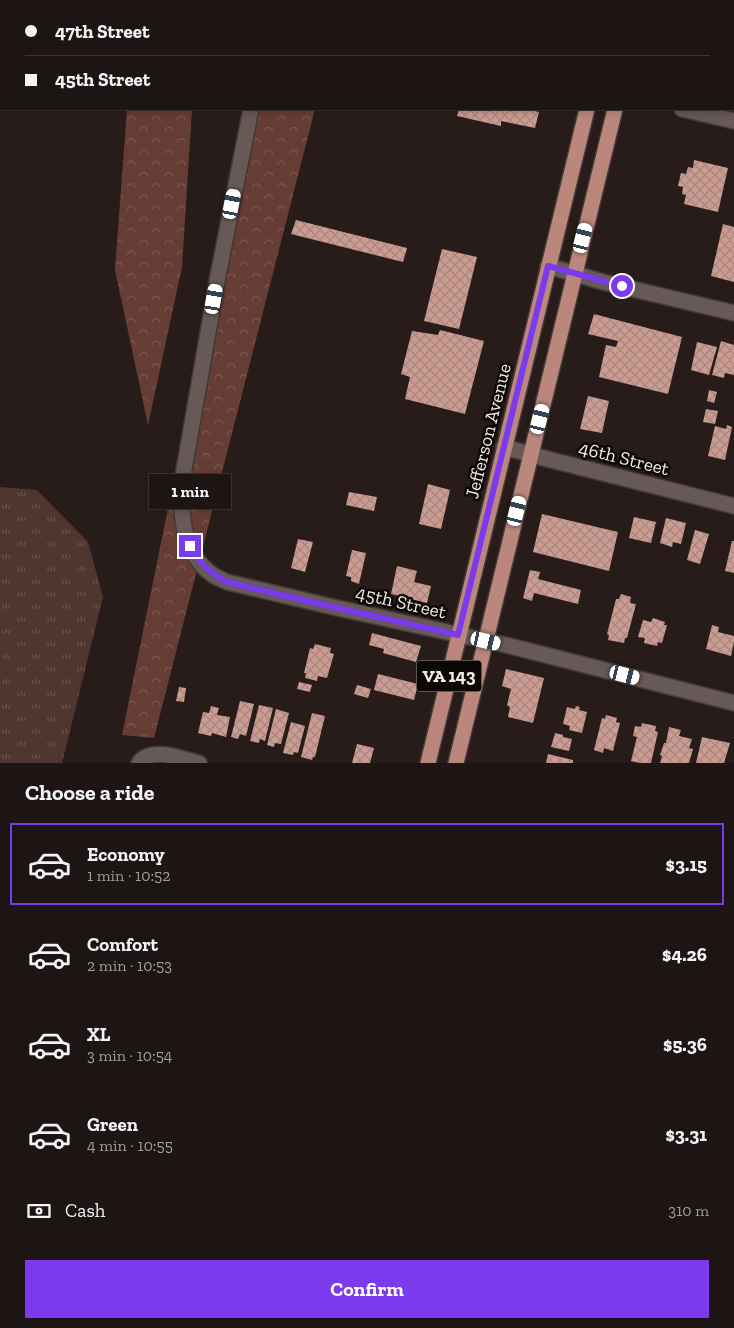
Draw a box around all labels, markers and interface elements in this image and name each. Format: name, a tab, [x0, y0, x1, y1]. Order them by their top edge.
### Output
text: 47th Street	[55, 20, 149, 43]
text: 45th Street	[55, 68, 150, 91]
car	[221, 188, 242, 220]
car	[572, 222, 593, 254]
route start	[611, 275, 633, 297]
car	[204, 283, 223, 315]
street label: Jefferson Avenue	[460, 361, 516, 501]
car	[529, 403, 550, 435]
street label: 46th Street	[576, 436, 672, 480]
callout: 1 min	[149, 474, 231, 508]
text: 1 min	[171, 482, 209, 501]
car	[506, 495, 527, 527]
route end	[179, 535, 201, 557]
street label: 45th Street	[354, 580, 448, 624]
car	[469, 630, 502, 652]
road number: VA 143	[416, 660, 482, 691]
car	[608, 664, 641, 686]
text: Choose a ride	[25, 779, 155, 806]
icon: car	[27, 842, 72, 887]
text: Economy	[87, 843, 165, 866]
text: $3.15	[666, 853, 707, 876]
text: 1 min · 10:52	[87, 866, 170, 885]
icon: car	[27, 932, 72, 977]
text: Comfort	[87, 933, 158, 956]
text: $4.26	[662, 943, 707, 966]
text: 2 min · 10:53	[87, 956, 172, 975]
icon: car	[27, 1022, 72, 1067]
text: XL	[87, 1023, 110, 1046]
text: $5.36	[663, 1033, 707, 1056]
text: 3 min · 10:54	[87, 1046, 172, 1065]
icon: car	[27, 1112, 72, 1157]
text: Green	[87, 1113, 138, 1136]
text: $3.31	[665, 1123, 707, 1146]
text: 4 min · 10:55	[87, 1136, 173, 1155]
icon: cash	[25, 1197, 53, 1225]
text: Cash	[65, 1199, 105, 1222]
text: 310 m	[668, 1201, 709, 1220]
button: Confirm	[25, 1260, 709, 1318]

